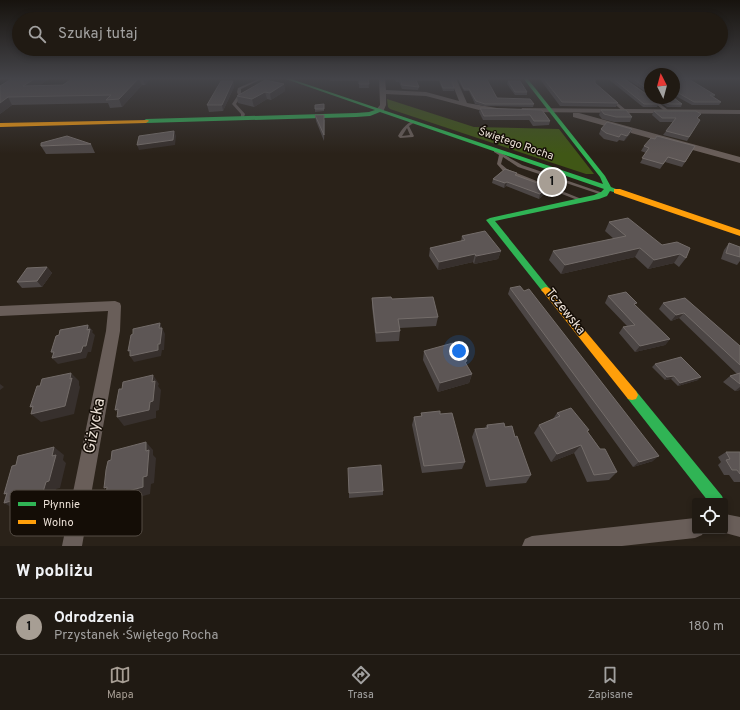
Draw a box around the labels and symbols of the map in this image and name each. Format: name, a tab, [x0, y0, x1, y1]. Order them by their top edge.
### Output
north arrow	[644, 68, 680, 104]
street label: Świętego Rocha	[477, 124, 556, 163]
pin: 1	[539, 167, 565, 197]
street label: Tczewska	[542, 286, 588, 338]
your location	[449, 341, 469, 361]
street label: Giżycka	[80, 397, 110, 455]
legend	[10, 490, 142, 536]
text: Płynnie	[43, 498, 80, 512]
text: Wolno	[43, 516, 74, 530]

